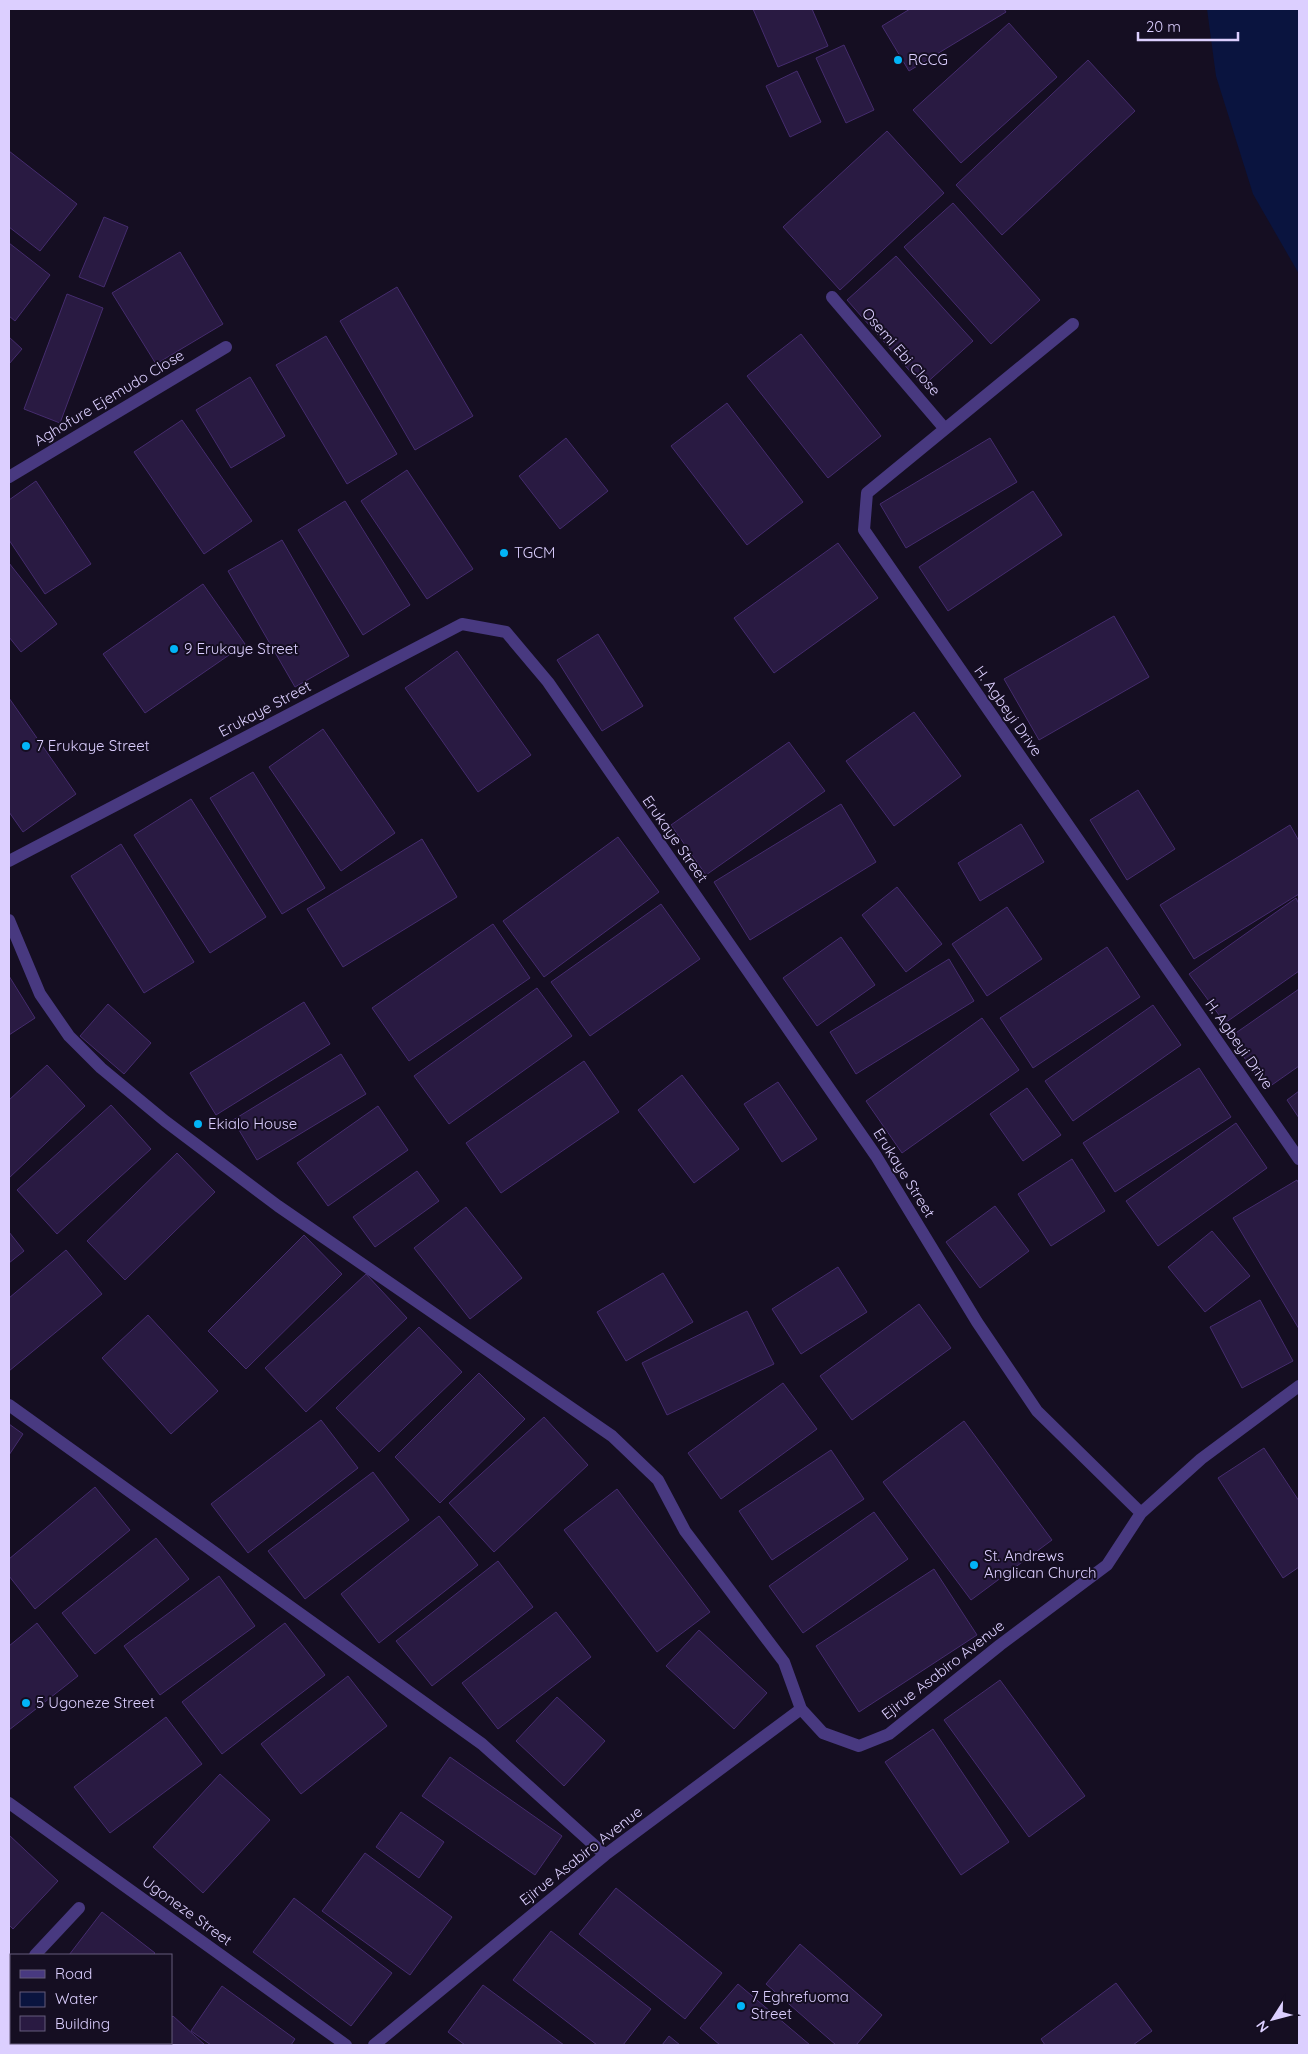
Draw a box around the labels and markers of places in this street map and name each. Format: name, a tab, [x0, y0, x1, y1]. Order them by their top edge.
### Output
place label: RCCG	[908, 50, 948, 69]
marker: RCCG	[892, 54, 904, 66]
place label: TGCM	[514, 543, 555, 562]
marker: TGCM	[498, 547, 510, 559]
place label: 9 Erukaye Street	[184, 639, 298, 658]
marker: 9 Erukaye Street	[168, 643, 180, 655]
place label: 7 Erukaye Street	[36, 736, 150, 755]
marker: 7 Erukaye Street	[20, 740, 32, 752]
place label: Ekialo House	[208, 1114, 297, 1133]
marker: Ekialo House	[192, 1118, 204, 1130]
place label: St. Andrews Anglican Church	[984, 1546, 1097, 1582]
marker: St. Andrews Anglican Church	[968, 1559, 980, 1571]
place label: 5 Ugoneze Street	[36, 1693, 155, 1712]
marker: 5 Ugoneze Street	[20, 1697, 32, 1709]
place label: 7 Eghrefuoma Street	[751, 1987, 849, 2023]
marker: 7 Eghrefuoma Street	[735, 2000, 747, 2012]

